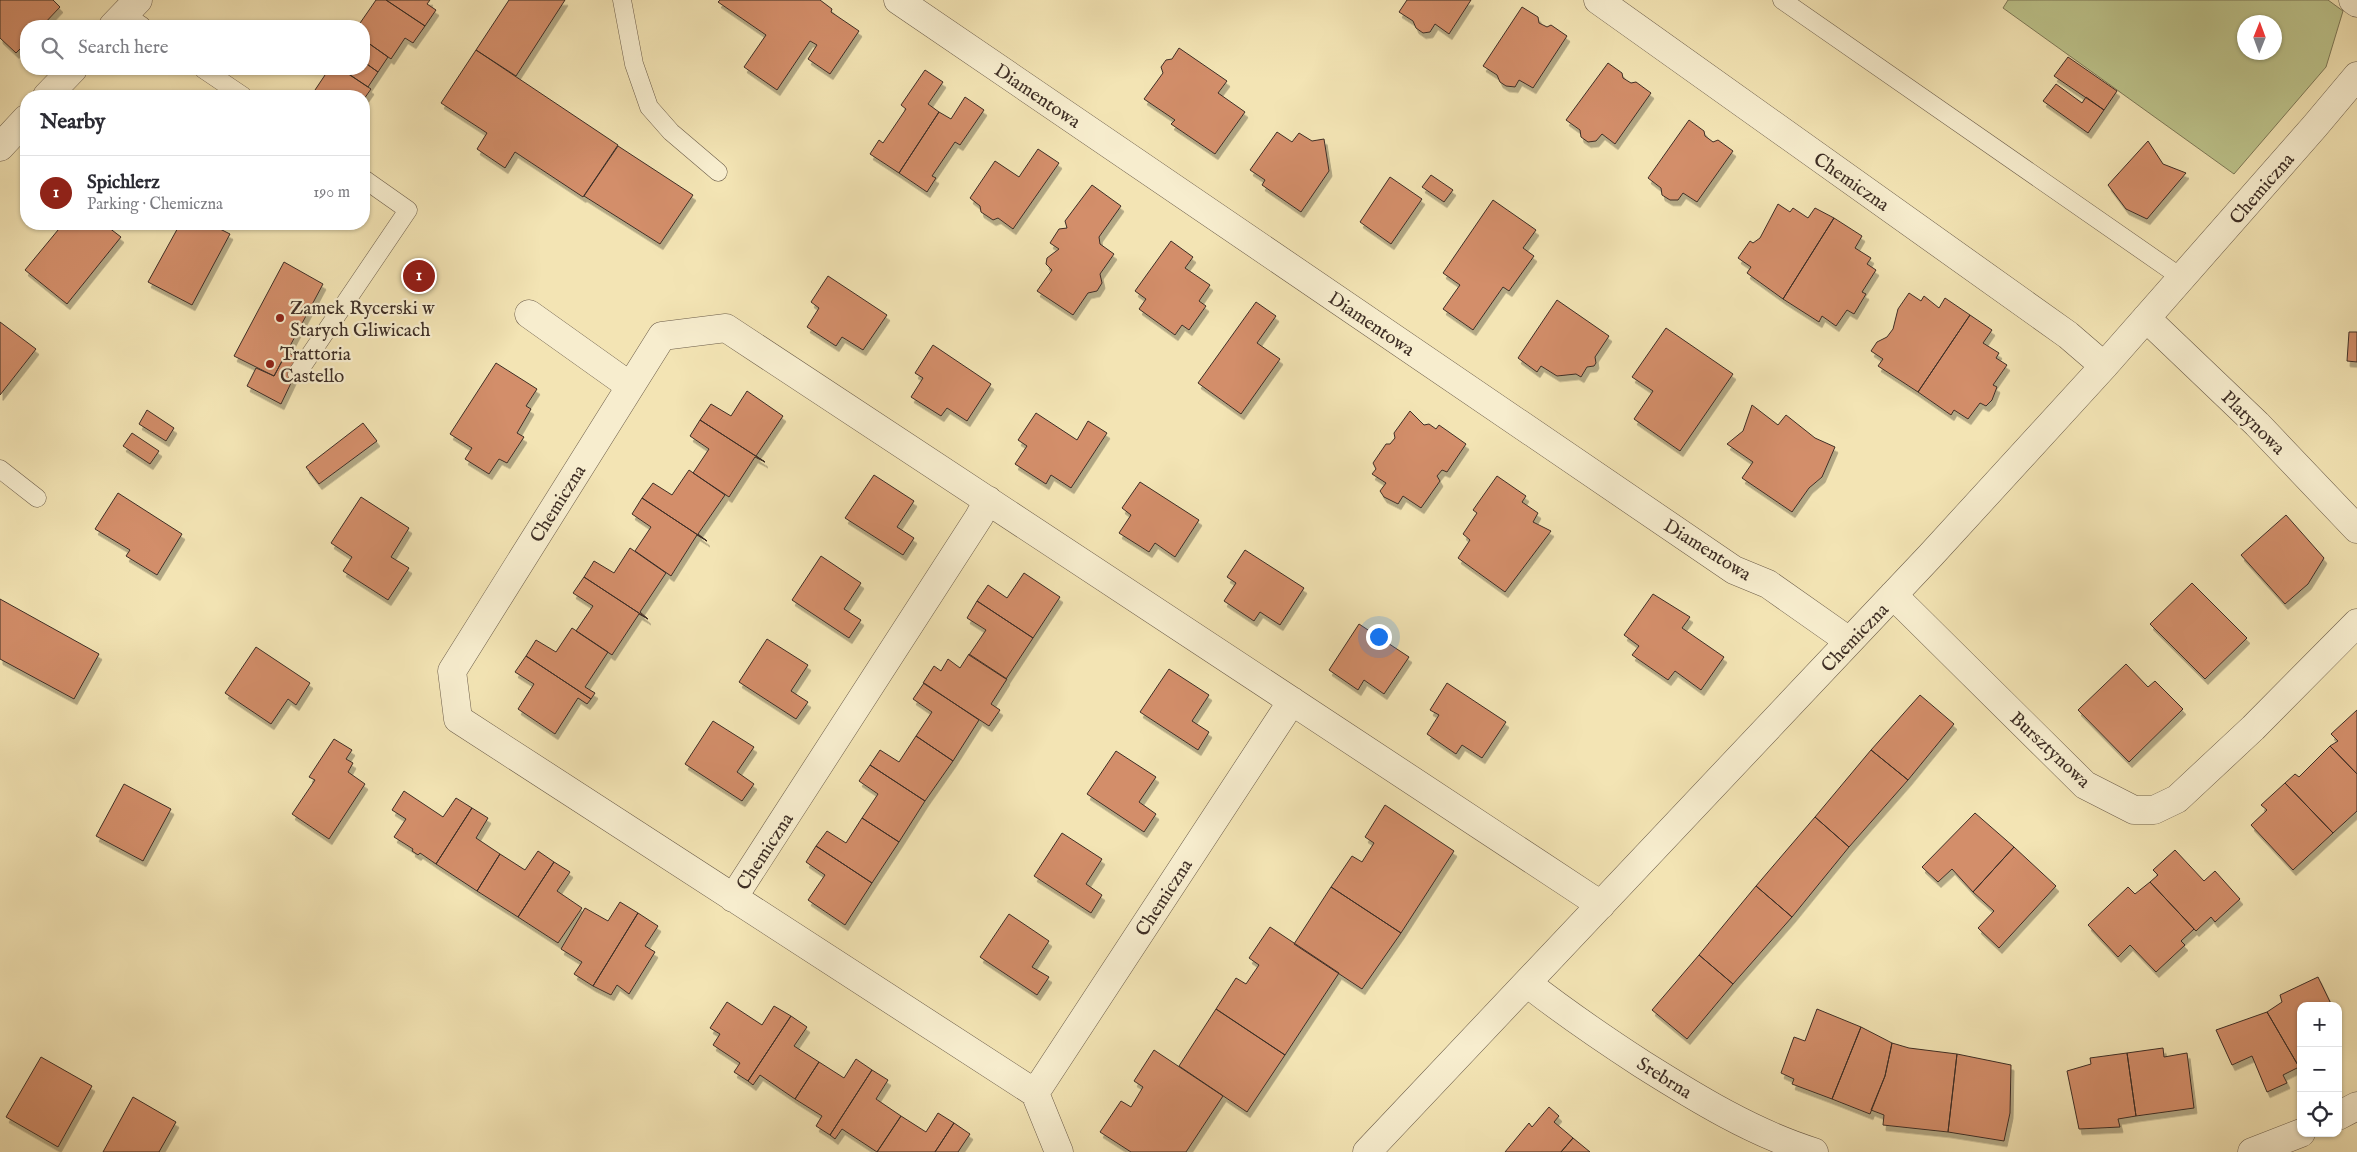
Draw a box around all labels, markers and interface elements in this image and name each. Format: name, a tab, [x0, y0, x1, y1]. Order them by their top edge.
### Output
north arrow	[2237, 15, 2282, 60]
search box	[20, 20, 370, 75]
icon: search	[38, 34, 66, 62]
text: Search here	[78, 36, 169, 60]
street label: Diamentowa	[989, 59, 1085, 135]
text: Nearby	[40, 109, 105, 136]
street label: Chemiczna	[1808, 148, 1894, 218]
street label: Chemiczna	[2225, 148, 2301, 230]
text: Spichlerz	[87, 171, 160, 195]
text: 1	[53, 183, 59, 203]
text: 190 m	[313, 183, 350, 203]
text: Parking · Chemiczna	[87, 195, 223, 215]
pin: 1	[403, 257, 435, 295]
street label: Diamentowa	[1323, 287, 1419, 363]
place label: Zamek Rycerski w Starych Gliwicach	[290, 297, 435, 343]
marker: Zamek Rycerski w Starych Gliwicach	[274, 312, 286, 324]
place label: Trattoria Castello	[280, 343, 352, 389]
marker: Trattoria Castello	[264, 358, 276, 370]
street label: Platynowa	[2215, 386, 2290, 461]
street label: Chemiczna	[525, 460, 592, 547]
street label: Diamentowa	[1659, 514, 1756, 588]
street label: Chemiczna	[1816, 598, 1895, 678]
your location	[1366, 624, 1392, 650]
street label: Bursztynowa	[2004, 707, 2096, 794]
street label: Chemiczna	[732, 808, 800, 895]
street label: Chemiczna	[1131, 854, 1199, 941]
map controls	[2297, 1002, 2342, 1137]
button: +	[2297, 1002, 2342, 1047]
button: −	[2297, 1047, 2342, 1092]
street label: Srebrna	[1632, 1052, 1697, 1105]
button: locate	[2297, 1092, 2342, 1137]

